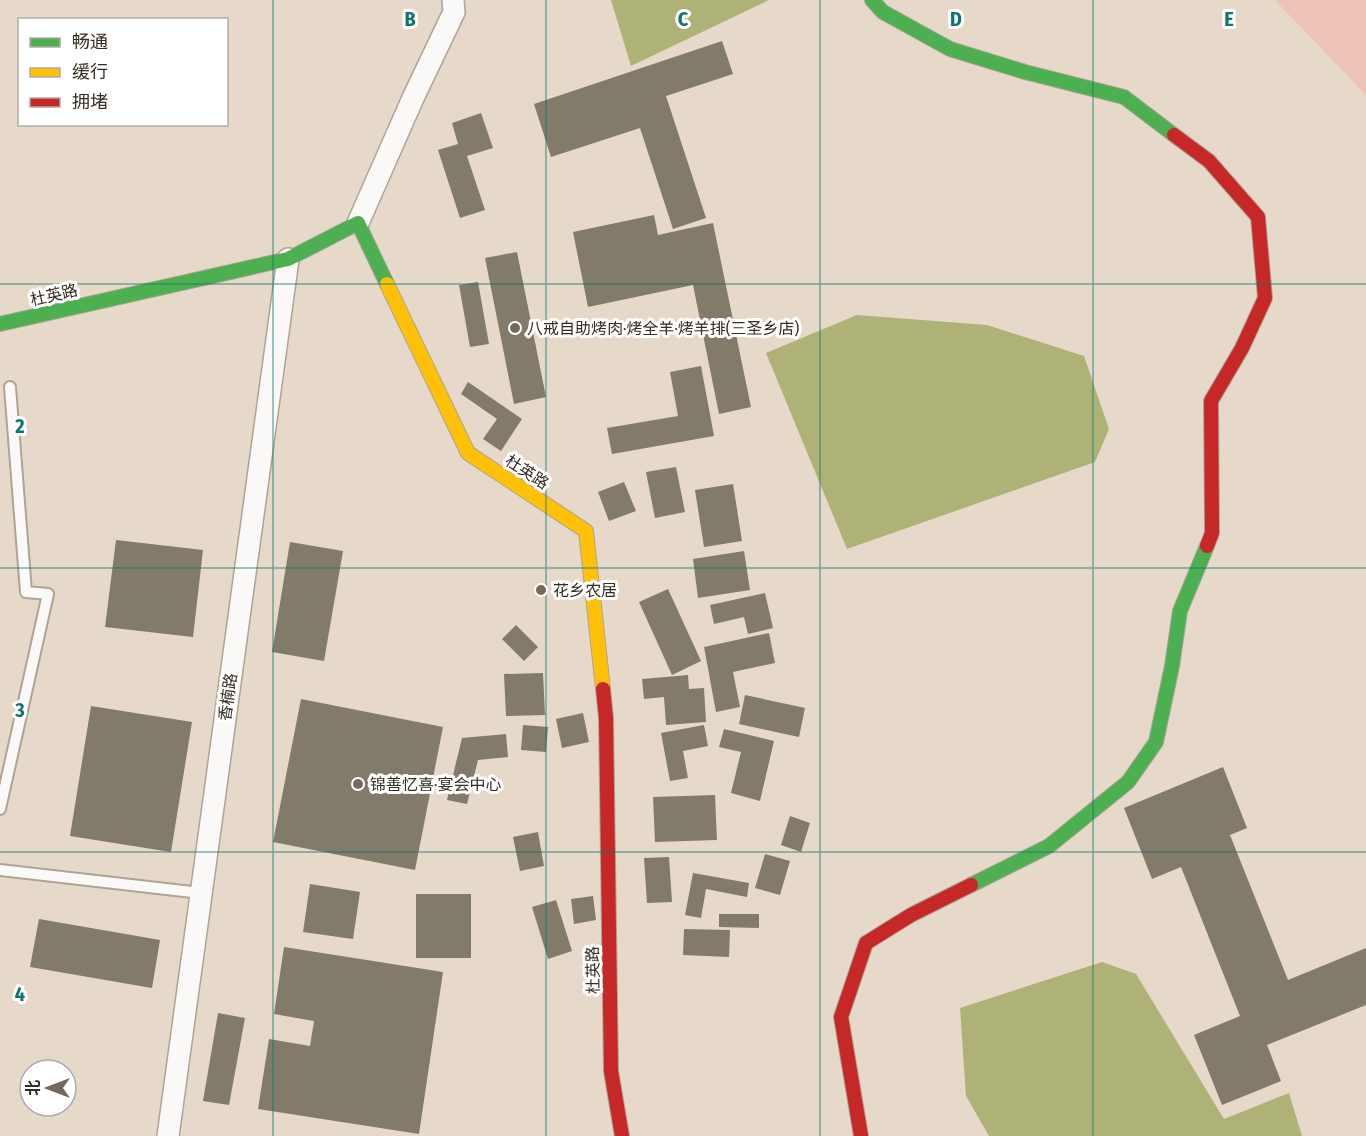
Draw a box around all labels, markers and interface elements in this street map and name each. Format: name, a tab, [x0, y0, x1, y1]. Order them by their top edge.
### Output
text: B	[404, 7, 416, 31]
text: C	[678, 7, 689, 31]
text: D	[950, 7, 962, 31]
text: E	[1224, 7, 1234, 31]
legend	[18, 18, 228, 126]
text: 畅通	[72, 31, 108, 53]
text: 缓行	[72, 61, 108, 83]
text: 拥堵	[72, 91, 108, 113]
street label: 杜英路	[28, 280, 80, 310]
place label: 八戒自助烤肉·烤全羊·烤羊排(三圣乡店)	[527, 319, 800, 338]
marker: 八戒自助烤肉·烤全羊·烤羊排(三圣乡店)	[508, 321, 522, 335]
text: 2	[14, 414, 25, 438]
street label: 杜英路	[502, 451, 552, 493]
place label: 花乡农居	[553, 581, 617, 600]
marker: 花乡农居	[534, 583, 548, 597]
street label: 香楠路	[215, 672, 241, 722]
text: 3	[14, 698, 25, 722]
place label: 锦善忆喜·宴会中心	[370, 775, 501, 794]
marker: 锦善忆喜·宴会中心	[351, 777, 365, 791]
street label: 杜英路	[583, 946, 603, 994]
text: 4	[15, 982, 25, 1006]
north arrow	[18, 1058, 78, 1118]
text: 北	[24, 1080, 43, 1096]

